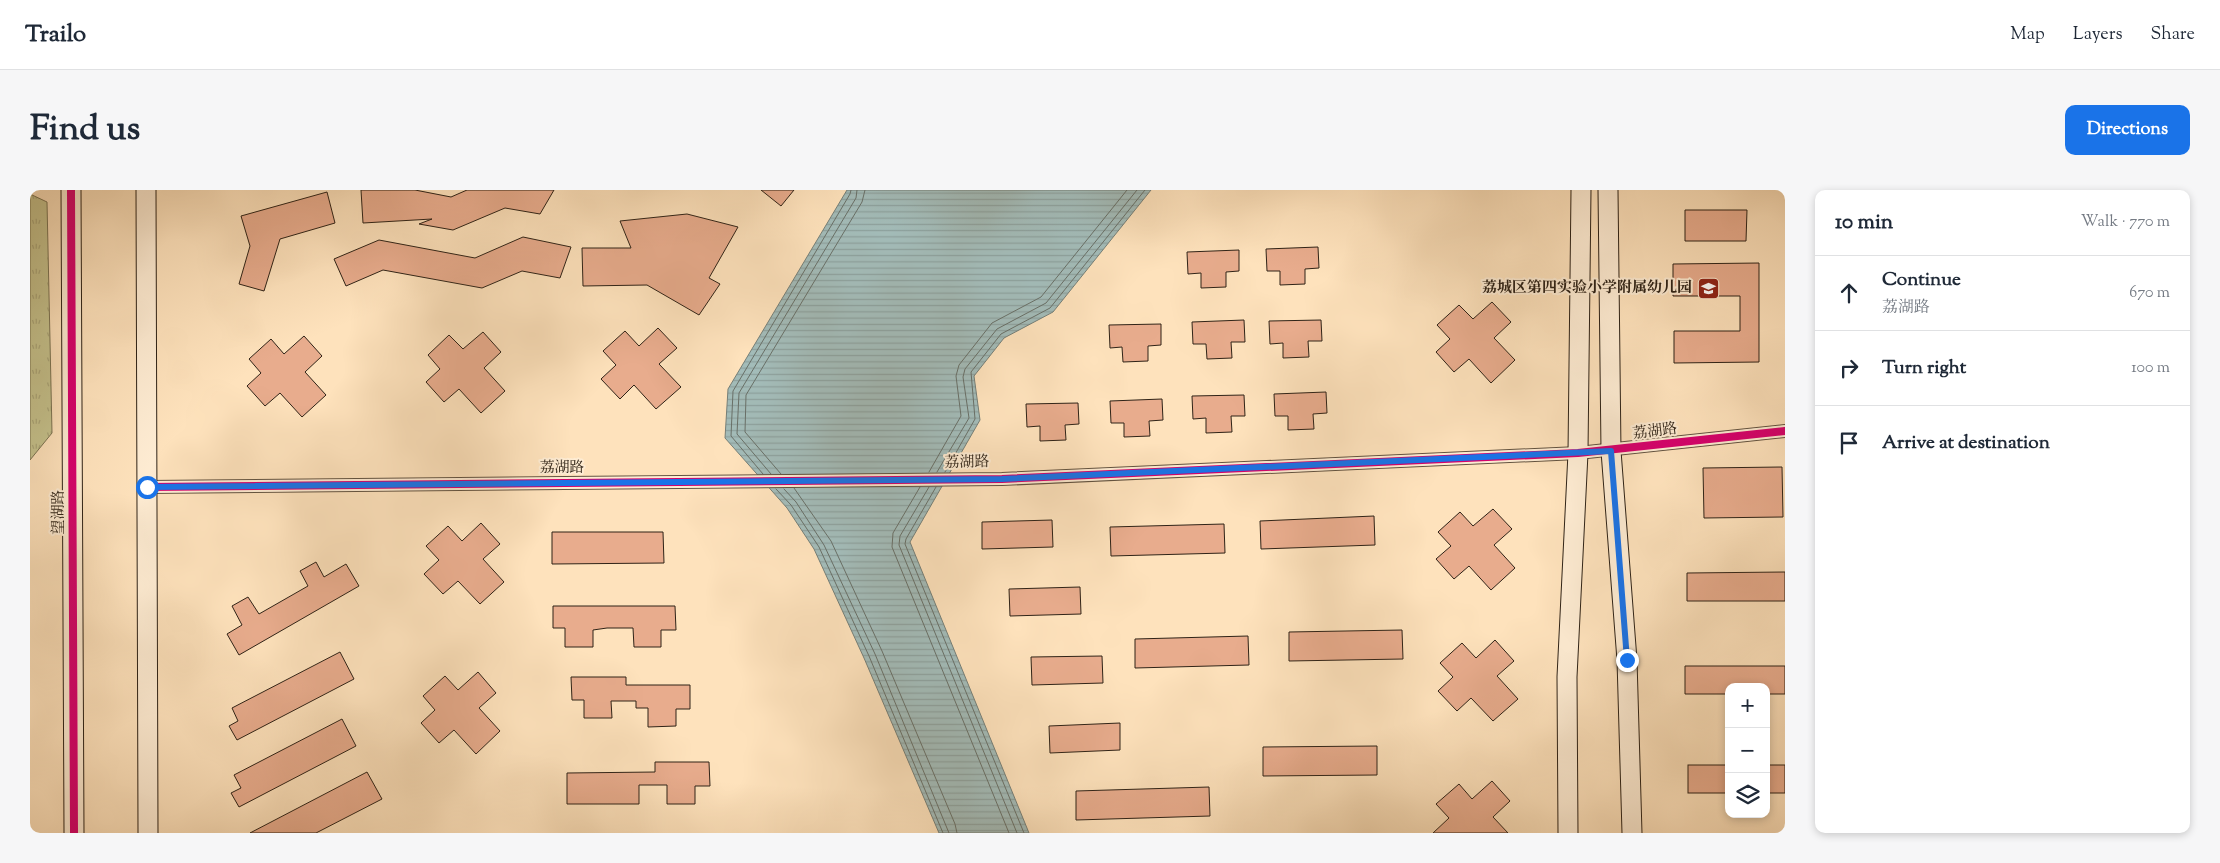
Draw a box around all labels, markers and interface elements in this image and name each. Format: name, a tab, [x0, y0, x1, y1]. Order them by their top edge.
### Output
text: Trailo	[25, 18, 86, 52]
text: Map	[2010, 22, 2045, 48]
text: Layers	[2073, 22, 2123, 48]
text: Share	[2151, 22, 2195, 48]
text: Find us	[30, 105, 140, 156]
button: Directions	[2065, 105, 2190, 155]
text: 10 min	[1835, 208, 1893, 238]
text: Walk · 770 m	[2081, 211, 2170, 234]
text: Continue	[1882, 267, 1961, 294]
school or university icon: 荔城区第四实验小学附属幼儿园	[1696, 276, 1720, 300]
place label: 荔城区第四实验小学附属幼儿园	[1482, 278, 1692, 299]
icon: ahead	[1835, 279, 1863, 307]
text: 670 m	[2129, 282, 2170, 305]
text: 荔湖路	[1882, 297, 1930, 320]
icon: right	[1835, 354, 1863, 382]
text: Turn right	[1882, 355, 1966, 382]
text: 100 m	[2131, 357, 2170, 380]
street label: 荔湖路	[1631, 419, 1679, 445]
icon: arrive	[1835, 429, 1863, 457]
text: Arrive at destination	[1882, 430, 2050, 457]
street label: 荔湖路	[944, 452, 990, 474]
street label: 荔湖路	[539, 458, 585, 479]
route start	[136, 476, 159, 499]
street label: 望湖路	[49, 489, 70, 535]
route end	[1616, 649, 1639, 672]
map controls	[1725, 683, 1770, 818]
button: +	[1725, 683, 1770, 728]
button: −	[1725, 728, 1770, 773]
button: layers	[1725, 773, 1770, 818]

